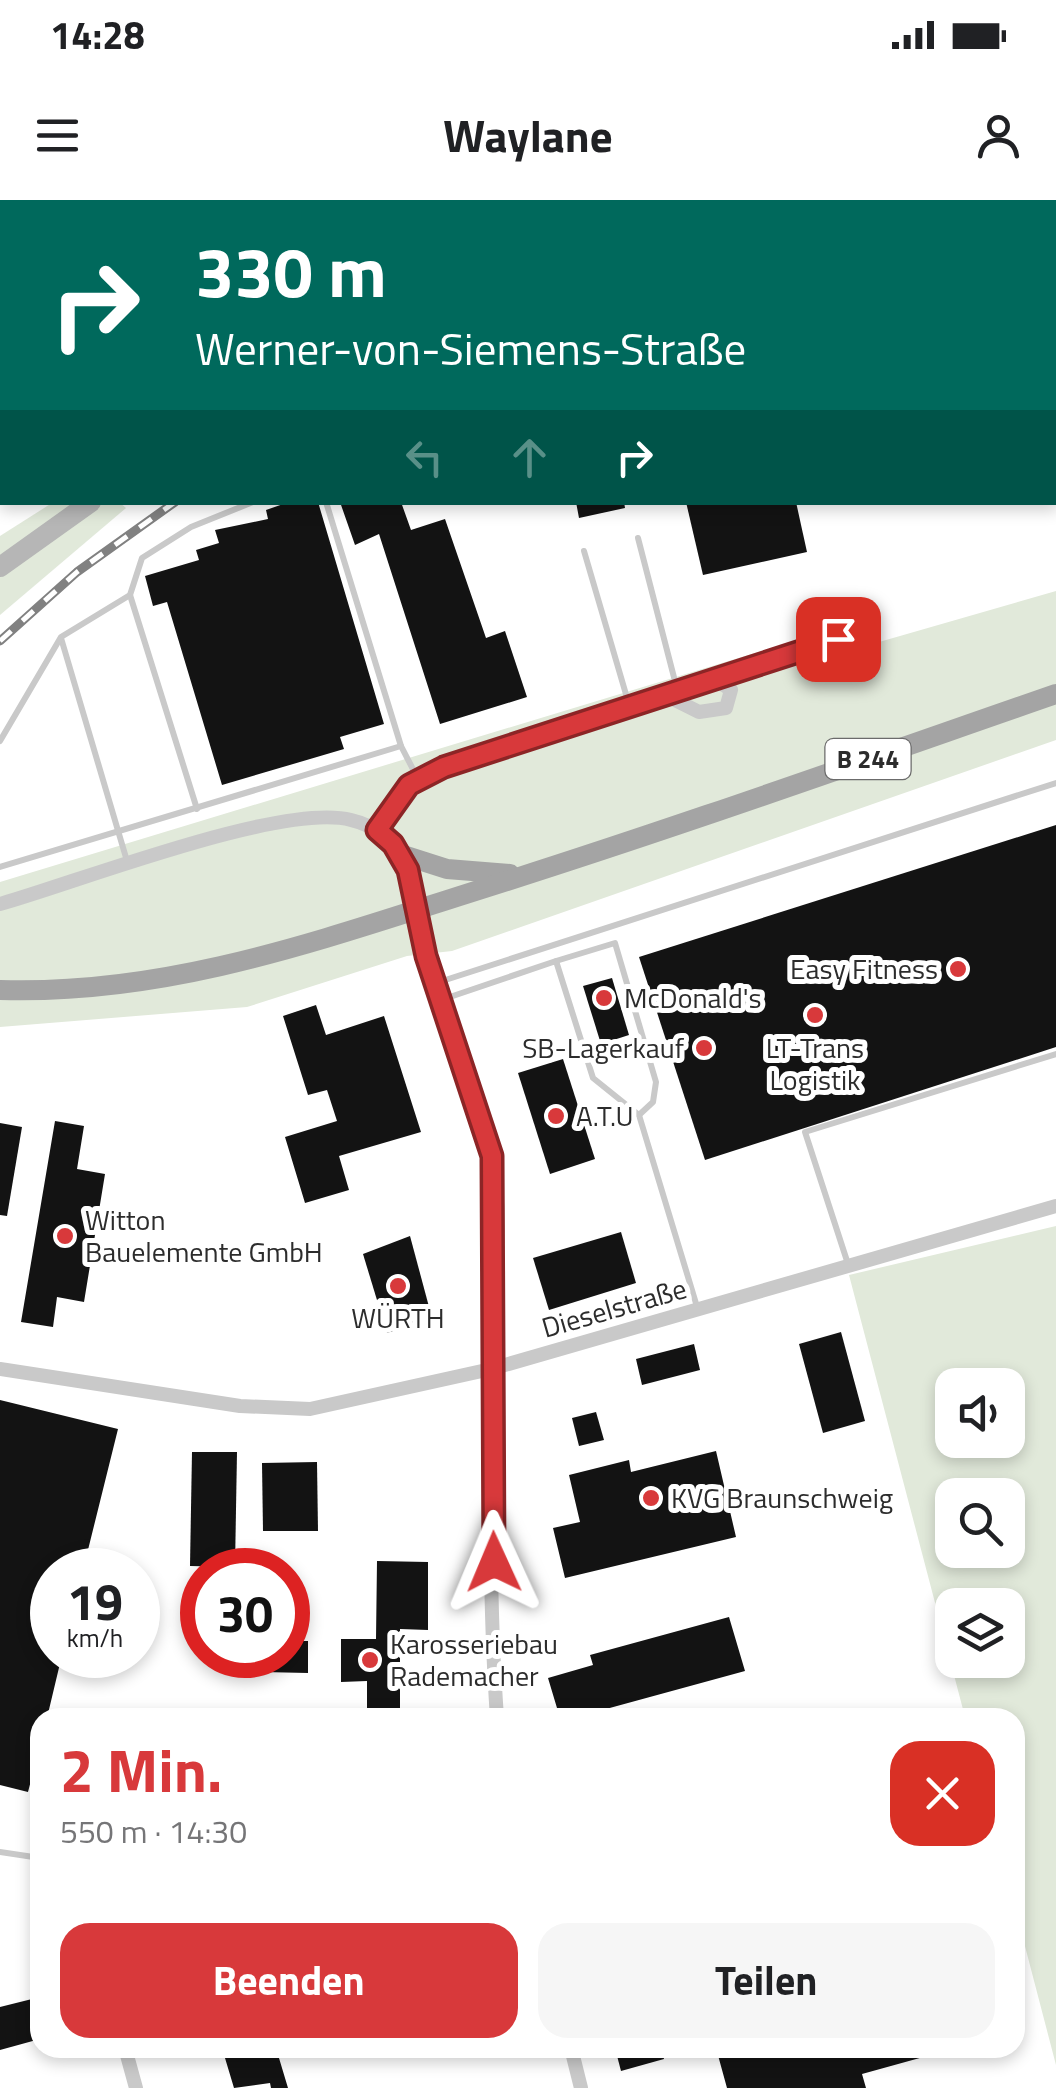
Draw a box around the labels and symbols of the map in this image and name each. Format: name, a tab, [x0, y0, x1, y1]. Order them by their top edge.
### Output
pin	[796, 597, 881, 682]
road number: B 244	[826, 739, 910, 779]
place label: Easy Fitness	[790, 947, 938, 990]
marker: Easy Fitness	[947, 958, 969, 980]
place label: McDonald's	[624, 976, 761, 1019]
marker: McDonald's	[593, 987, 615, 1009]
marker: LT-Trans Logistik	[804, 1004, 826, 1026]
place label: SB-Lagerkauf	[522, 1026, 685, 1069]
place label: LT-Trans Logistik	[766, 1026, 864, 1101]
marker: SB-Lagerkauf	[693, 1037, 715, 1059]
place label: A.T.U	[576, 1094, 634, 1137]
marker: A.T.U	[545, 1105, 567, 1127]
place label: Witton Bauelemente GmbH	[85, 1198, 323, 1273]
marker: Witton Bauelemente GmbH	[54, 1225, 76, 1247]
street label: Dieselstraße	[536, 1266, 691, 1349]
marker: WÜRTH	[387, 1275, 409, 1297]
place label: WÜRTH	[351, 1296, 445, 1339]
place label: KVG Braunschweig	[671, 1476, 893, 1519]
marker: KVG Braunschweig	[640, 1487, 662, 1509]
position arrow	[442, 1510, 546, 1614]
speed limit sign: 30	[180, 1548, 310, 1678]
place label: Karosseriebau Rademacher	[390, 1622, 558, 1697]
marker: Karosseriebau Rademacher	[359, 1649, 381, 1671]

